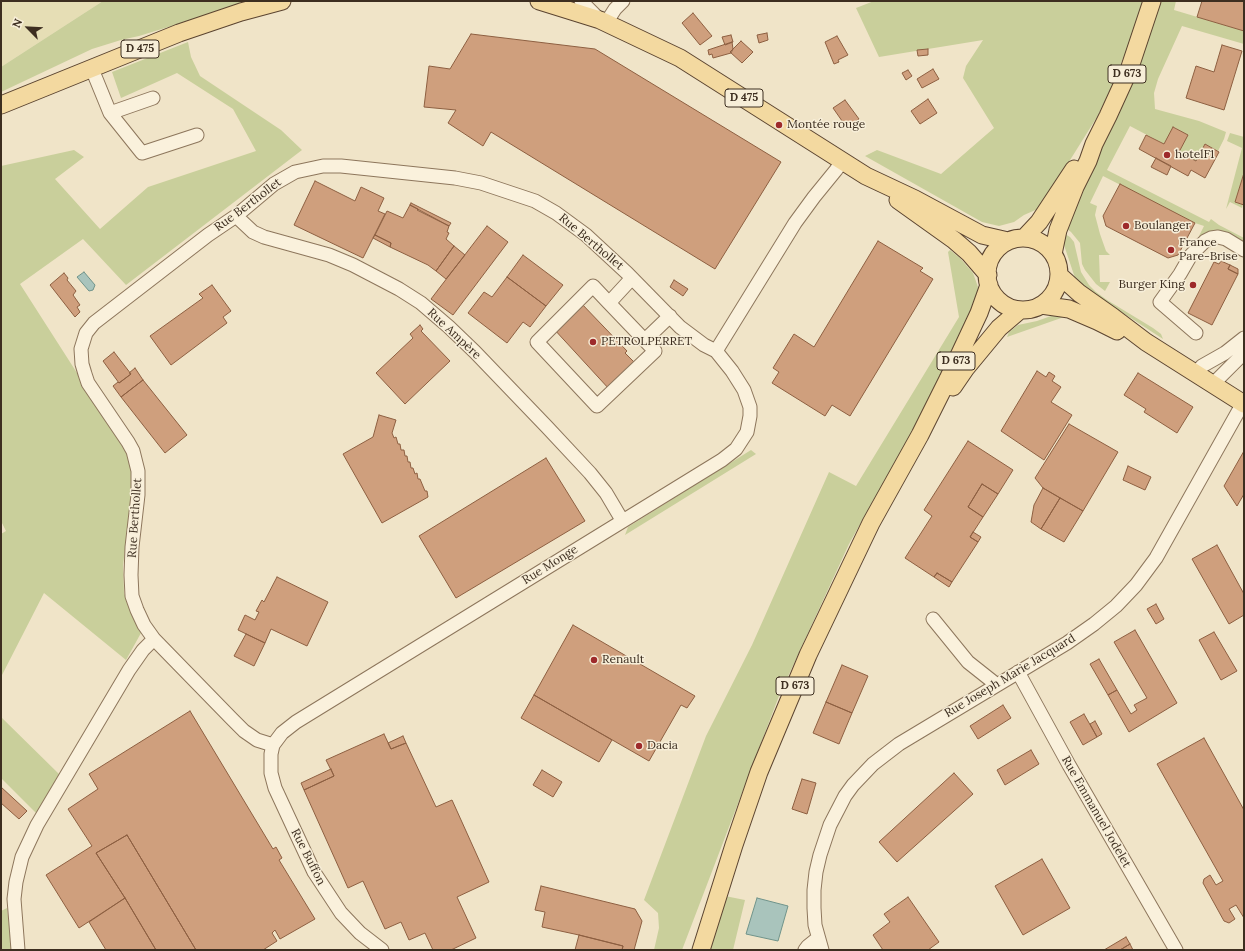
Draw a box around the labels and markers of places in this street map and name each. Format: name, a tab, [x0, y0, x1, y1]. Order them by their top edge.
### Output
place label: Montée rouge	[787, 118, 865, 132]
marker: Montée rouge	[774, 120, 784, 130]
place label: hotelF1	[1175, 148, 1214, 162]
marker: hotelF1	[1162, 150, 1172, 160]
place label: Boulanger	[1134, 219, 1191, 233]
marker: Boulanger	[1121, 221, 1131, 231]
place label: France Pare-Brise	[1179, 236, 1238, 264]
marker: France Pare-Brise	[1166, 245, 1176, 255]
place label: Burger King	[1118, 278, 1185, 292]
marker: Burger King	[1188, 280, 1198, 290]
place label: PETROLPERRET	[601, 335, 692, 349]
marker: PETROLPERRET	[588, 337, 598, 347]
place label: Renault	[602, 653, 644, 667]
marker: Renault	[589, 655, 599, 665]
place label: Dacia	[647, 739, 678, 753]
marker: Dacia	[634, 741, 644, 751]

